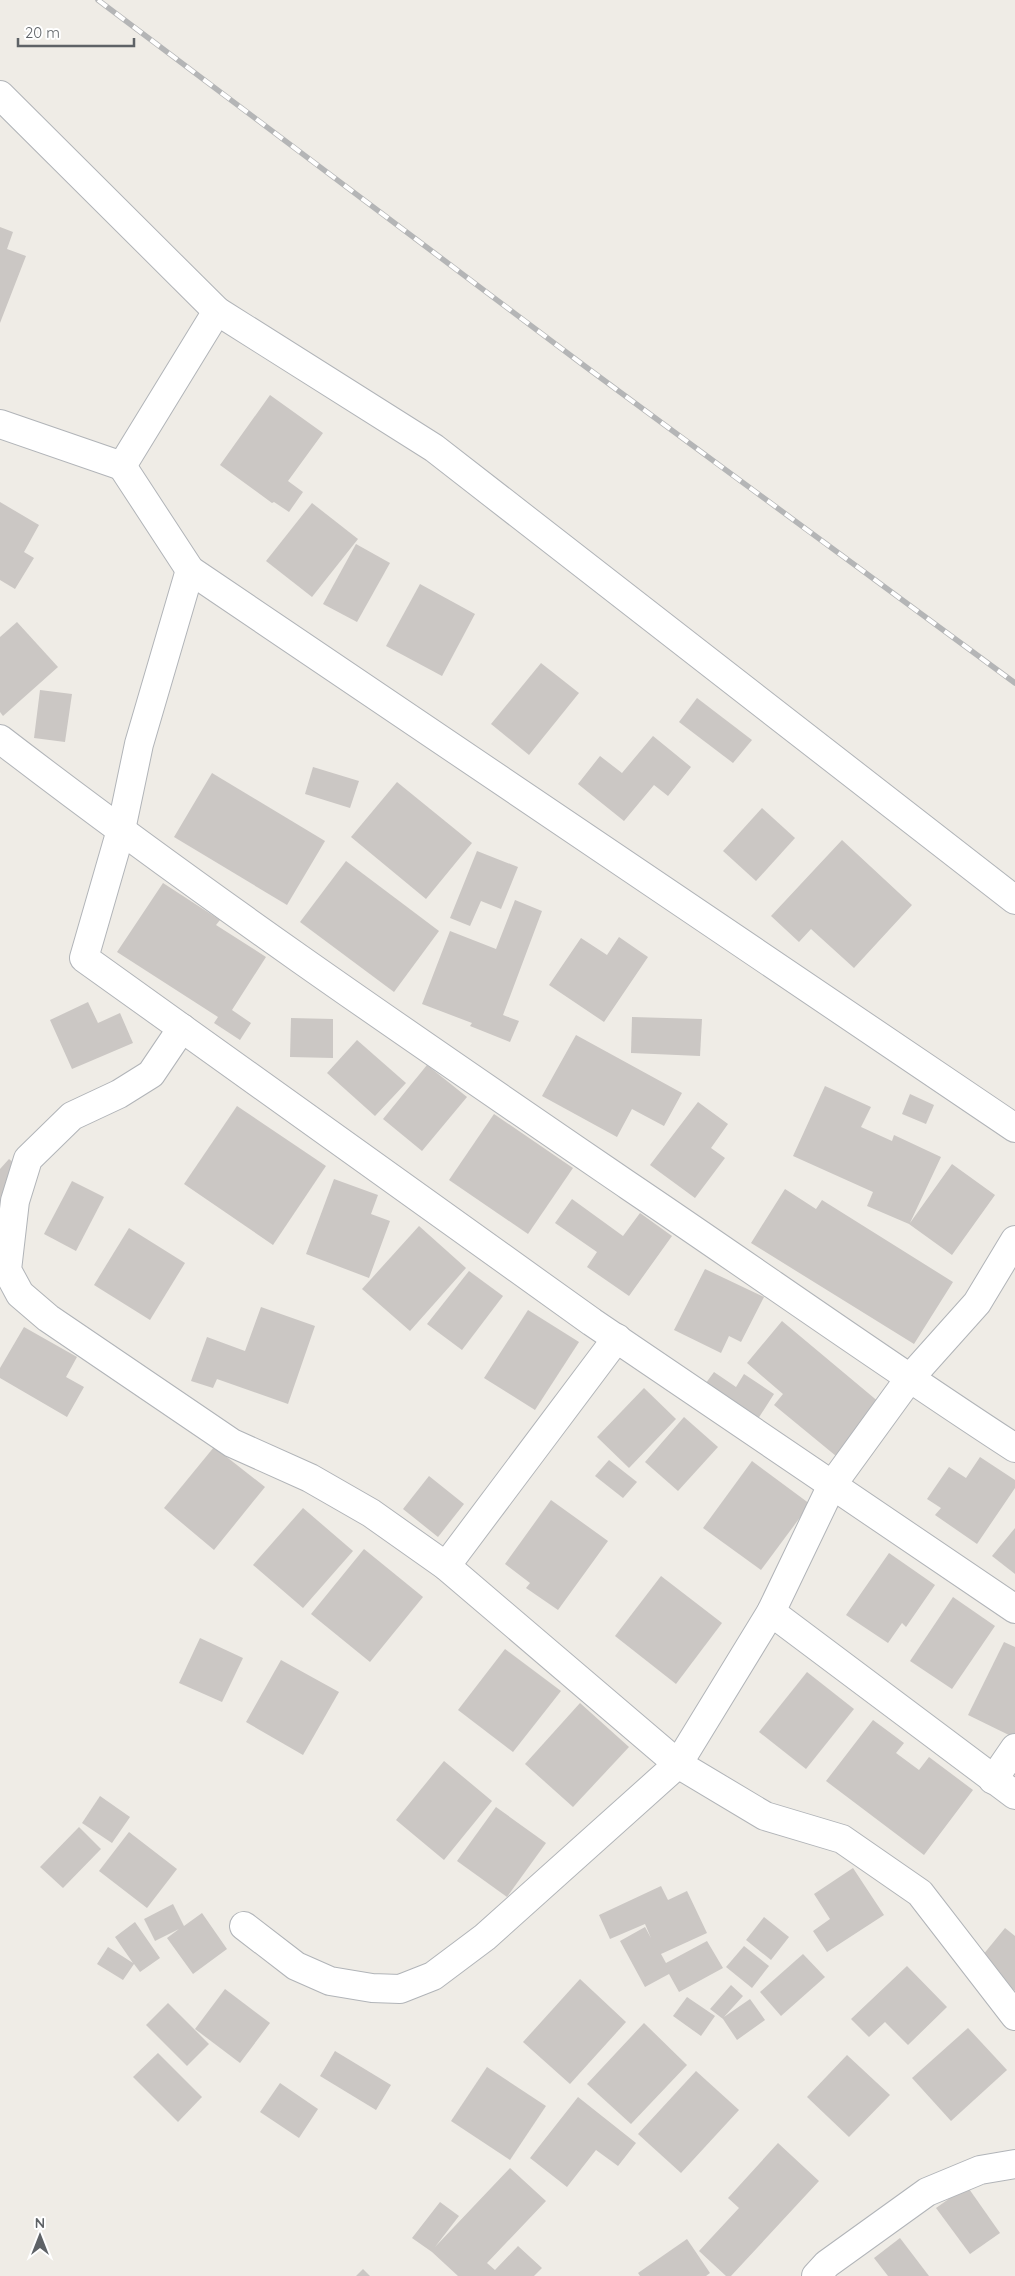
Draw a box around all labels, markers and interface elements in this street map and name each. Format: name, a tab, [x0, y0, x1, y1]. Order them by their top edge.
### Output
scale bar	[18, 15, 134, 47]
text: 20 m	[25, 23, 60, 42]
north arrow	[15, 2211, 65, 2261]
text: N	[35, 2214, 45, 2232]

